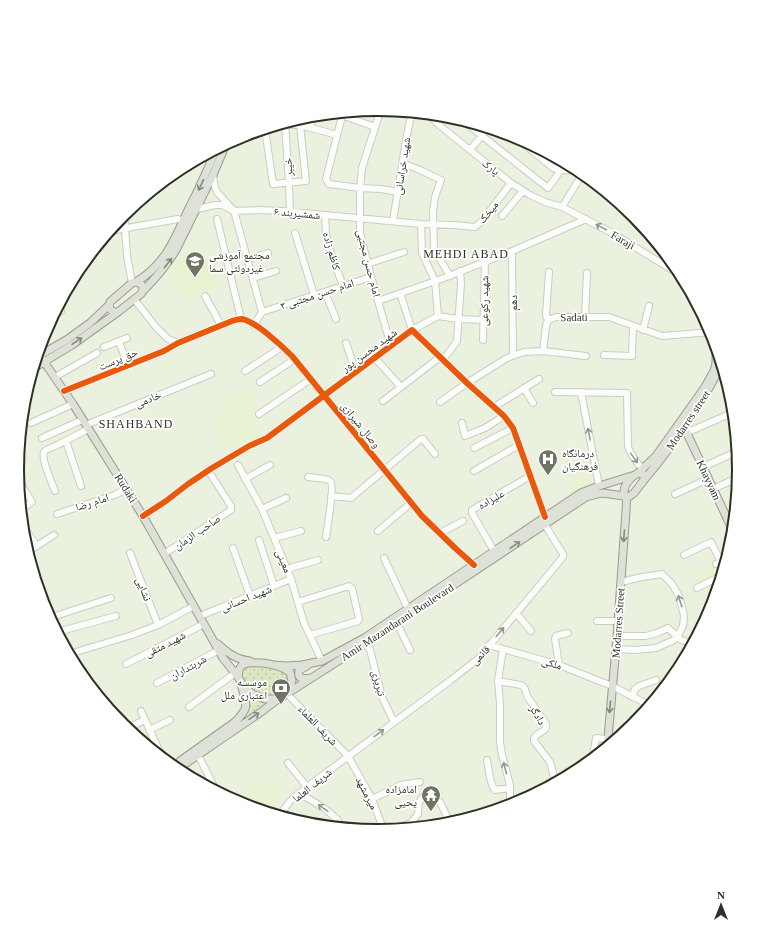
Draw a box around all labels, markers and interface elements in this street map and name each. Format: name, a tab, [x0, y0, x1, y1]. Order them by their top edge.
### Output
street label: شهید خراسانی	[392, 136, 413, 196]
street label: خیبر	[282, 157, 295, 178]
street label: پارک	[479, 157, 502, 178]
one-way arrow	[197, 179, 204, 191]
street label: میخک	[476, 199, 501, 226]
street label: شمشیربند ۶	[273, 205, 321, 221]
one-way arrow	[595, 223, 607, 230]
street label: امام حسن مجتبی	[354, 228, 383, 298]
street label: Faraji	[609, 228, 637, 252]
street label: کاظم زاده	[319, 231, 343, 272]
district label: MEHDI ABAD	[423, 247, 509, 261]
place label: مجتمع آموزشی غیردولتی سما	[209, 249, 270, 275]
school or university icon: مجتمع آموزشی غیردولتی سما	[184, 250, 206, 278]
one-way arrow	[163, 257, 172, 268]
street label: امام حسن مجتبی ۳	[279, 276, 356, 313]
street label: شهید رکوعی	[478, 276, 491, 326]
street label: دهم	[507, 294, 521, 311]
street label: Sadati	[560, 311, 588, 323]
street label: شهید محسن پور	[338, 326, 400, 376]
one-way arrow	[71, 337, 82, 345]
street label: حق پرست	[97, 346, 140, 373]
street label: خادمی	[133, 388, 163, 411]
street label: Modarres street	[664, 388, 712, 452]
street label: وصال شیرازی	[338, 400, 383, 451]
district label: SHAHBAND	[99, 417, 173, 431]
one-way arrow	[585, 428, 593, 441]
place label: درمانگاه فرهنگیان	[562, 447, 598, 473]
hospital icon: درمانگاه فرهنگیان	[537, 448, 559, 476]
one-way arrow	[630, 452, 638, 463]
street label: Khayyam	[695, 458, 724, 502]
street label: Rudaki	[112, 471, 140, 505]
street label: علیزاده	[476, 487, 507, 511]
street label: امام رضا	[74, 491, 110, 514]
street label: صاحب الزمان	[171, 512, 223, 553]
one-way arrow	[621, 529, 628, 542]
one-way arrow	[509, 541, 520, 549]
street label: معینی	[273, 547, 294, 575]
street label: نشایی	[133, 575, 154, 603]
street label: Amir Mazandarani Boulevard	[338, 581, 456, 663]
street label: شهید احسانی	[219, 582, 273, 615]
street label: Modarres Street	[610, 587, 626, 659]
one-way arrow	[676, 594, 683, 607]
one-way arrow	[496, 627, 505, 638]
street label: شهید متقی	[143, 629, 188, 660]
street label: قائمی	[468, 643, 493, 668]
street label: شربتداران	[168, 652, 209, 683]
street label: ملکی	[540, 654, 563, 673]
street label: تبریزی	[369, 669, 388, 698]
place label: موسسه اعتباری ملل	[221, 676, 267, 702]
bank icon: موسسه اعتباری ملل	[270, 677, 292, 705]
one-way arrow	[607, 700, 614, 713]
street label: شریف العلماء	[296, 702, 340, 748]
street label: دادگر	[527, 702, 549, 727]
one-way arrow	[249, 712, 260, 720]
one-way arrow	[374, 729, 385, 737]
one-way arrow	[501, 762, 508, 775]
street label: شریف العلما	[290, 766, 334, 805]
street label: میرمشهد	[354, 775, 380, 811]
place label: امامزاده یحیی	[385, 783, 418, 809]
temple icon: امامزاده یحیی	[420, 784, 442, 812]
one-way arrow	[317, 804, 328, 812]
north arrow	[701, 885, 741, 925]
text: N	[717, 889, 725, 901]

